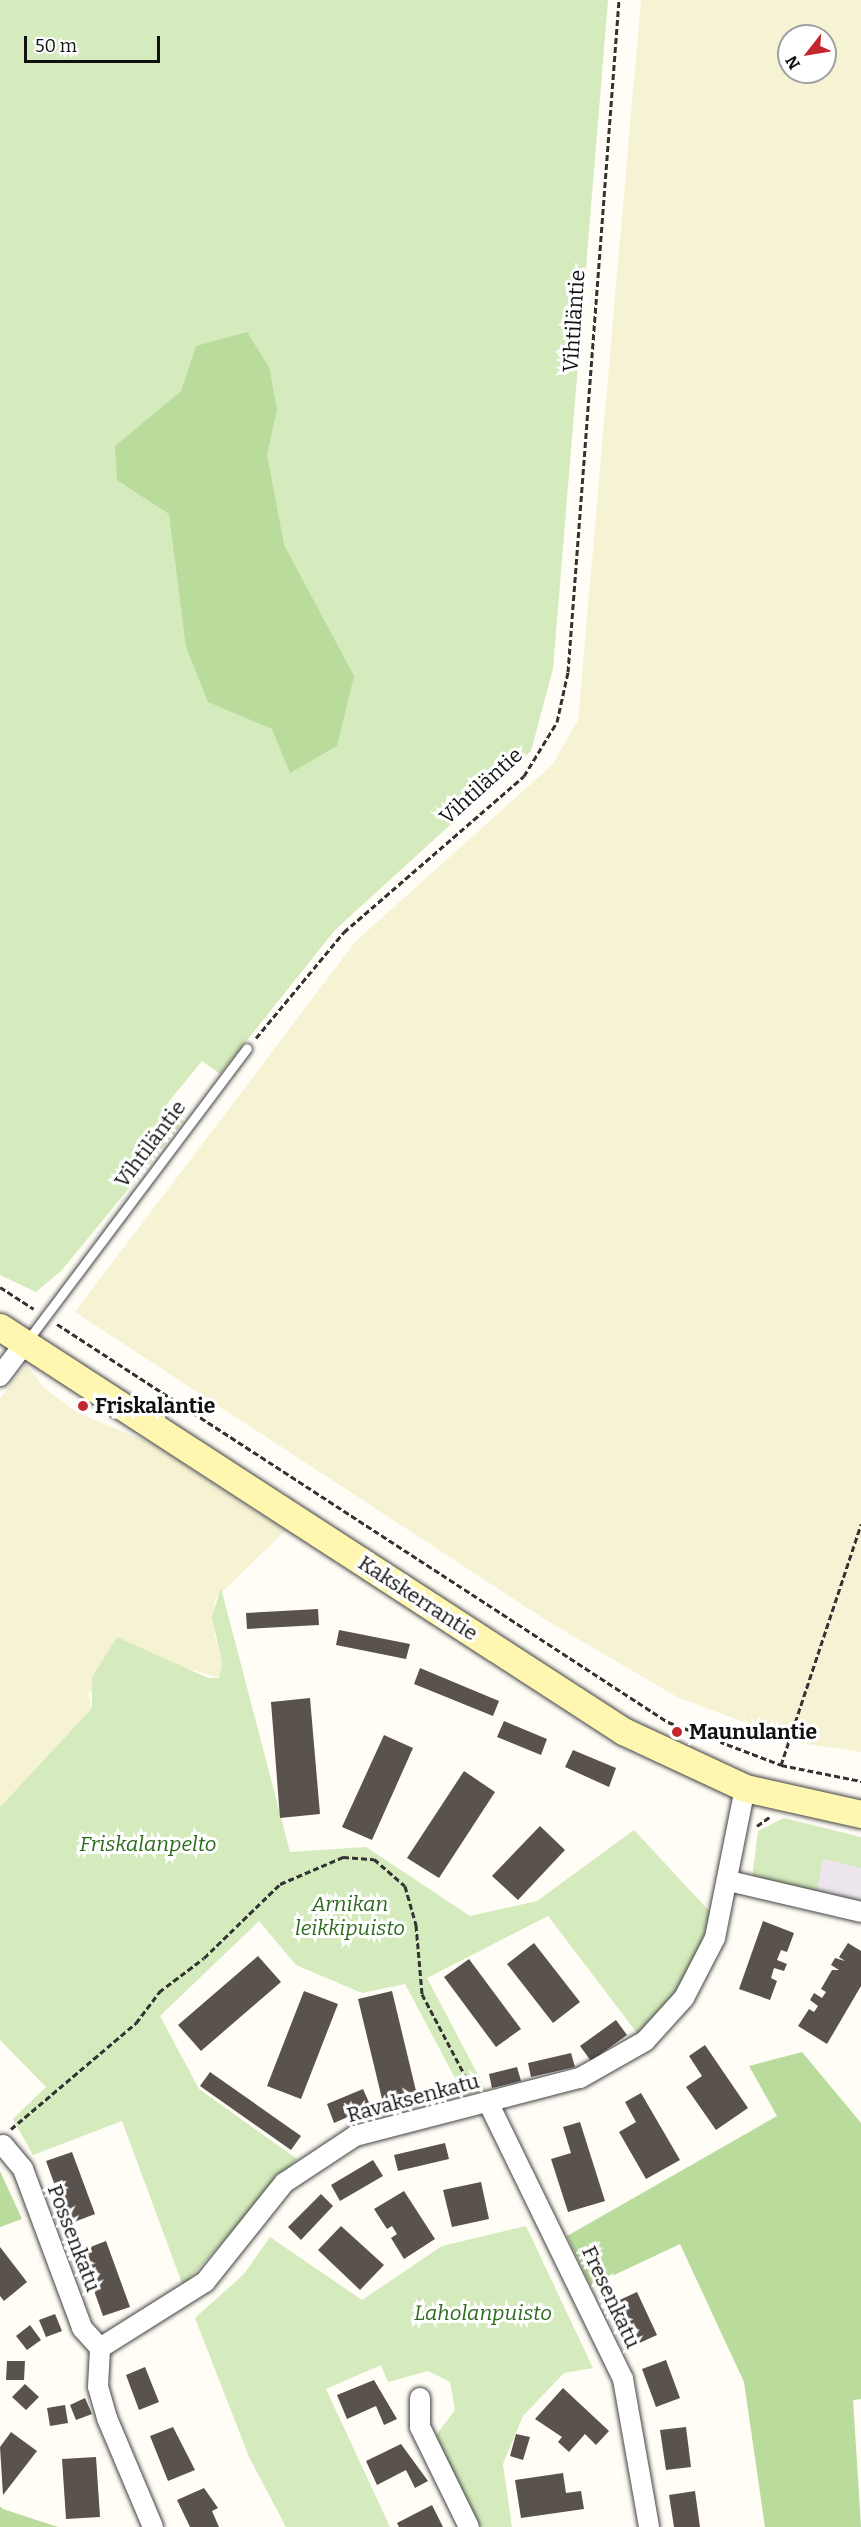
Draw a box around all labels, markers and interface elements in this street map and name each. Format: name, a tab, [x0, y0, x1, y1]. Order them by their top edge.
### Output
scale bar	[27, 24, 164, 62]
north arrow	[777, 24, 837, 84]
text: 50 m	[35, 35, 77, 57]
text: N	[782, 52, 804, 73]
street label: Vihtiläntie	[558, 269, 590, 373]
street label: Vihtiläntie	[434, 742, 528, 830]
street label: Vihtiläntie	[109, 1095, 191, 1193]
place label: Friskalantie	[95, 1393, 215, 1419]
marker: Friskalantie	[76, 1399, 90, 1413]
street label: Kakskerrantie	[354, 1550, 482, 1646]
place label: Maunulantie	[689, 1719, 817, 1745]
marker: Maunulantie	[670, 1725, 684, 1739]
park label: Friskalanpelto	[79, 1831, 217, 1857]
park label: Arnikan leikkipuisto	[295, 1891, 405, 1941]
street label: Ravaksenkatu	[344, 2068, 482, 2128]
street label: Possenkatu	[42, 2181, 106, 2295]
street label: Fresenkatu	[576, 2242, 646, 2352]
park label: Laholanpuisto	[414, 2300, 552, 2326]

